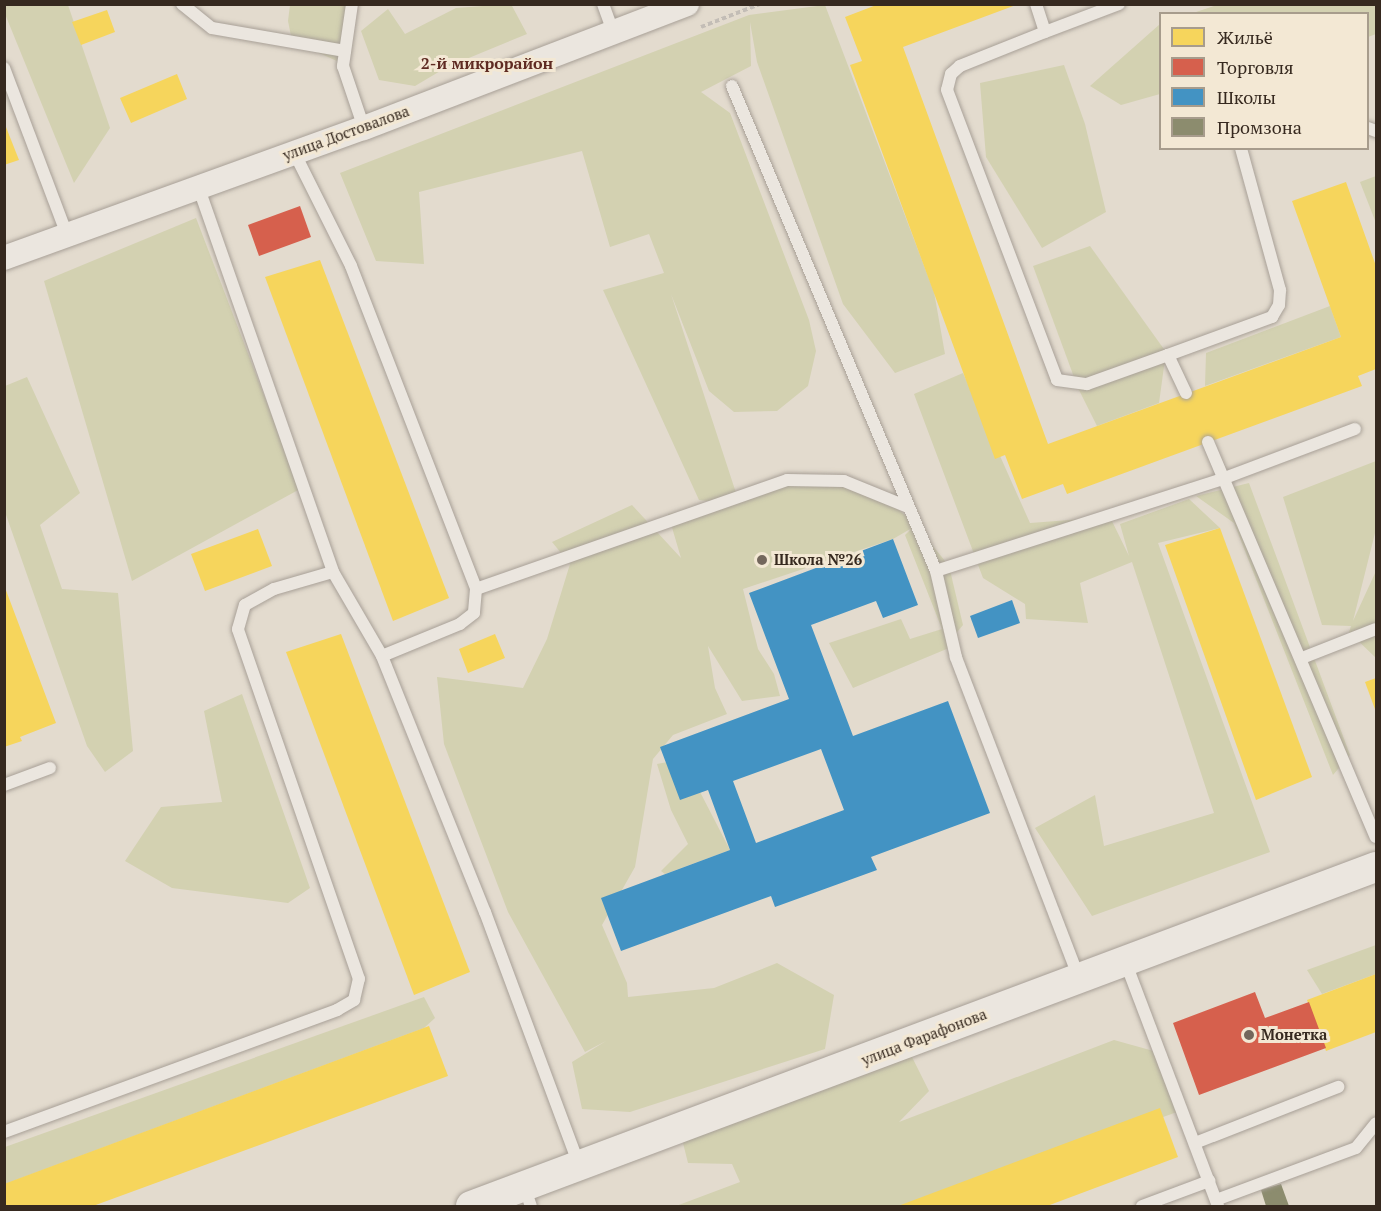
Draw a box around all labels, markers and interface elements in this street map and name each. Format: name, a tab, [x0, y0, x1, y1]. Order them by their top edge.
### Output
legend	[1159, 12, 1369, 150]
text: Жильё	[1217, 25, 1273, 49]
district label: 2-й микрорайон	[421, 53, 553, 73]
text: Торговля	[1217, 55, 1294, 79]
text: Школы	[1217, 85, 1276, 109]
street label: улица Достовалова	[280, 102, 412, 164]
text: Промзона	[1217, 115, 1302, 139]
place label: Школа №26	[774, 551, 862, 569]
marker: Школа №26	[755, 553, 769, 567]
street label: улица Фарафонова	[859, 1005, 989, 1069]
place label: Монетка	[1261, 1026, 1327, 1044]
marker: Монетка	[1242, 1028, 1256, 1042]

